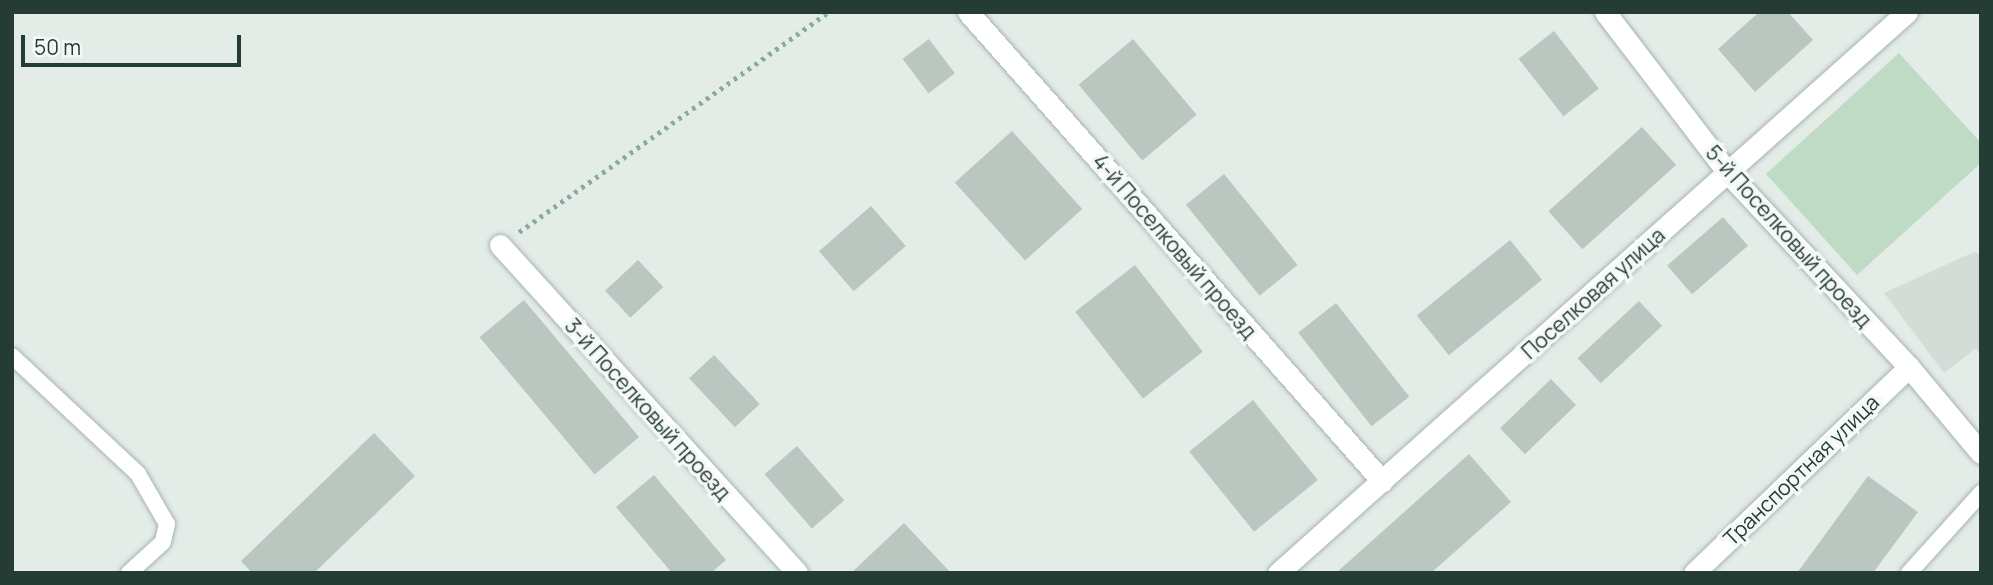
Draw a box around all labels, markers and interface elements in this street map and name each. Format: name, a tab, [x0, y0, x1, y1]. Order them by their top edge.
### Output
scale bar	[24, 21, 245, 65]
text: 50 m	[34, 33, 81, 61]
street label: 5-й Поселковый проезд	[1701, 140, 1877, 332]
street label: 4-й Поселковый проезд	[1088, 149, 1262, 343]
street label: Поселковая улица	[1516, 222, 1670, 364]
street label: 3-й Поселковый проезд	[560, 313, 736, 505]
street label: Транспортная улица	[1718, 389, 1884, 551]

